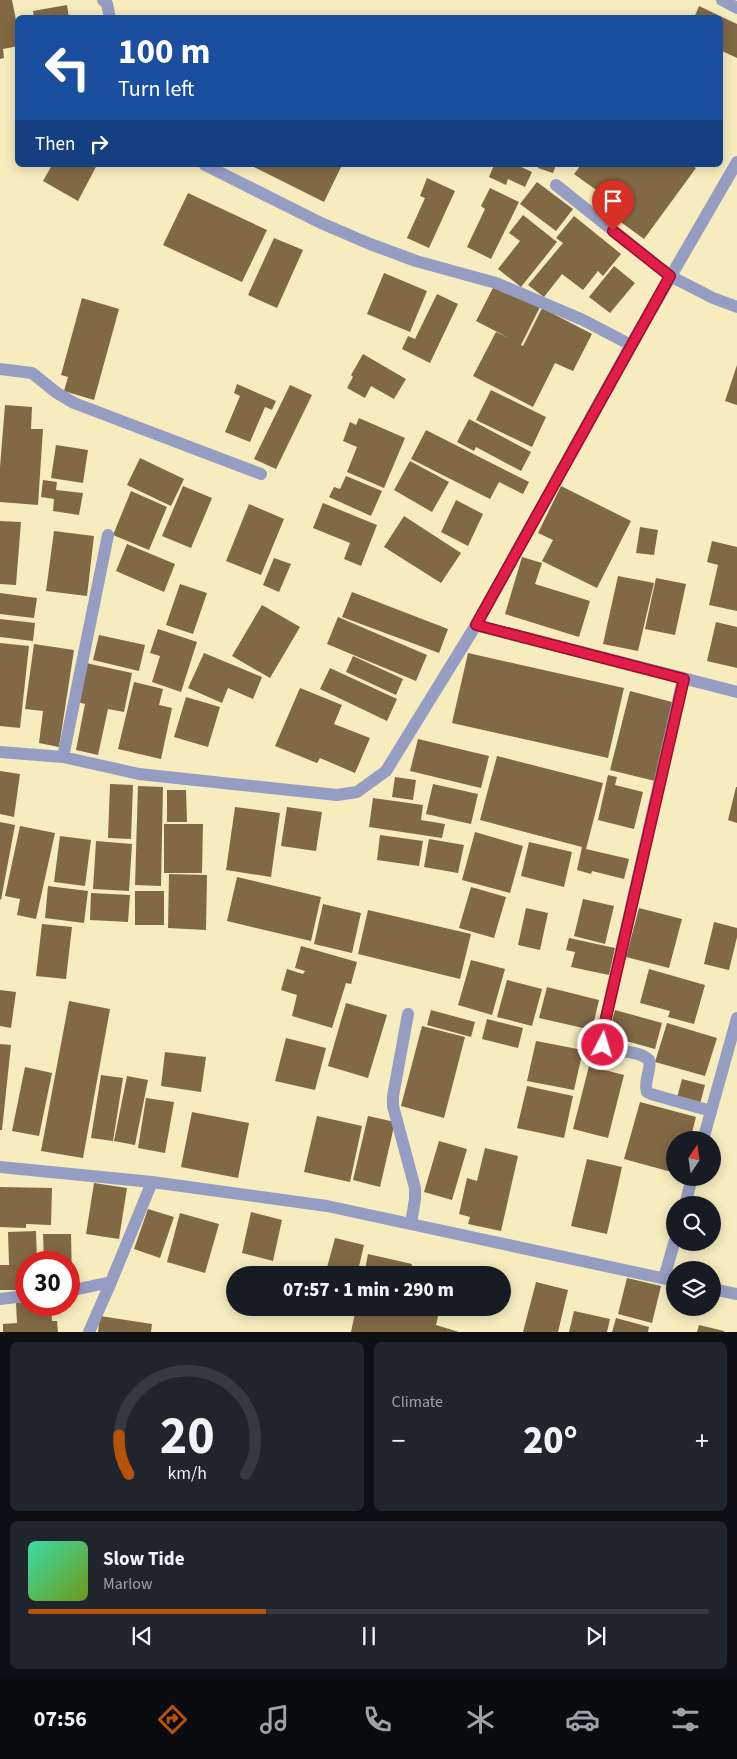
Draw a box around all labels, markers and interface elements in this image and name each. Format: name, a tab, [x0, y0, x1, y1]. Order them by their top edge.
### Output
text: 100 m	[118, 27, 210, 77]
icon: left	[35, 35, 100, 100]
text: Turn left	[118, 73, 194, 105]
icon: right	[85, 130, 113, 158]
text: Then	[35, 131, 75, 158]
pin	[592, 180, 634, 231]
icon: arrive	[599, 187, 627, 215]
position arrow	[576, 1018, 628, 1070]
north arrow	[666, 1131, 721, 1186]
map controls	[666, 1131, 721, 1316]
button: search	[666, 1196, 721, 1251]
speed limit sign: 30	[15, 1251, 80, 1316]
button: layers	[666, 1261, 721, 1316]
text: 07:57 · 1 min · 290 m	[283, 1277, 454, 1304]
text: Climate	[392, 1391, 443, 1413]
text: 20	[159, 1400, 214, 1474]
text: 20°	[523, 1414, 578, 1468]
text: −	[392, 1421, 405, 1461]
text: +	[695, 1421, 709, 1461]
text: km/h	[167, 1461, 207, 1486]
text: Slow Tide	[103, 1546, 184, 1573]
text: Marlow	[103, 1573, 152, 1595]
icon: previous	[128, 1622, 156, 1650]
icon: pause	[355, 1622, 383, 1650]
icon: next	[582, 1622, 610, 1650]
icon: directions	[155, 1702, 190, 1737]
icon: music	[257, 1702, 292, 1737]
icon: phone	[360, 1702, 395, 1737]
icon: climate	[463, 1702, 498, 1737]
icon: car	[565, 1702, 600, 1737]
icon: filters	[668, 1702, 703, 1737]
text: 07:56	[34, 1703, 87, 1735]

